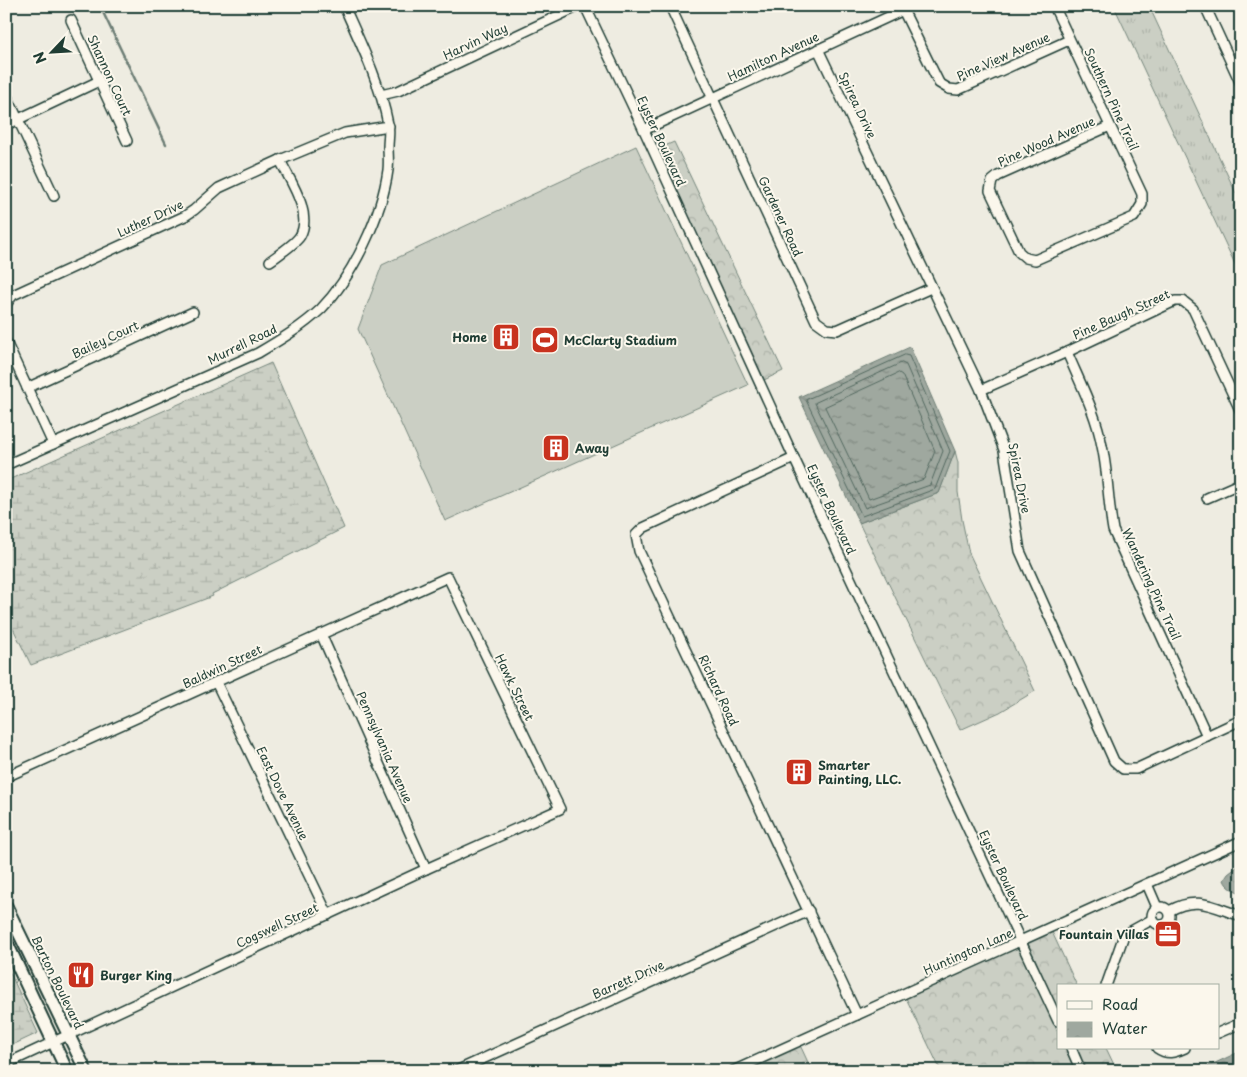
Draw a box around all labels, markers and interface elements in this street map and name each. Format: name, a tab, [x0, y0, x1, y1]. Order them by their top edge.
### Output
street label: Harvin Way	[440, 18, 510, 64]
street label: Hamilton Avenue	[724, 27, 822, 85]
street label: Pine View Avenue	[954, 27, 1053, 85]
north arrow	[28, 28, 78, 78]
street label: Shannon Court	[83, 31, 137, 119]
street label: Southern Pine Trail	[1080, 45, 1144, 153]
text: N	[28, 48, 52, 67]
street label: Spirea Drive	[835, 69, 881, 141]
street label: Eyster Boulevard	[633, 93, 691, 190]
street label: Pine Wood Avenue	[994, 111, 1098, 171]
street label: Gardener Road	[754, 173, 808, 259]
street label: Luther Drive	[114, 195, 186, 241]
street label: Pine Baugh Street	[1070, 284, 1172, 343]
street label: Bailey Court	[69, 316, 142, 362]
street label: Murrell Road	[204, 319, 280, 369]
building icon: Home	[491, 322, 521, 352]
sports icon: McClarty Stadium	[530, 325, 560, 355]
place label: Home	[452, 328, 487, 346]
place label: McClarty Stadium	[564, 331, 677, 349]
building icon: Away	[541, 433, 571, 463]
place label: Away	[575, 439, 609, 457]
street label: Spirea Drive	[1004, 441, 1036, 515]
street label: Eyster Boulevard	[803, 461, 861, 558]
street label: Wandering Pine Trail	[1118, 525, 1186, 643]
street label: Baldwin Street	[179, 640, 265, 692]
street label: Hawk Street	[491, 651, 539, 723]
street label: Richard Road	[695, 651, 743, 729]
street label: Pennsylvania Avenue	[352, 688, 418, 806]
street label: East Dove Avenue	[252, 743, 314, 843]
place label: Smarter Painting, LLC.	[818, 756, 901, 788]
building icon: Smarter Painting, LLC.	[784, 757, 814, 787]
street label: Eyster Boulevard	[975, 827, 1033, 924]
street label: Cogswell Street	[233, 898, 321, 952]
office icon: Fountain Villas	[1153, 919, 1183, 949]
street label: Huntington Lane	[920, 923, 1016, 979]
place label: Fountain Villas	[1059, 925, 1149, 943]
street label: Barton Boulevard	[28, 932, 89, 1032]
street label: Barrett Drive	[589, 955, 667, 1003]
restaurant icon: Burger King	[66, 960, 96, 990]
place label: Burger King	[100, 966, 172, 984]
legend	[1057, 984, 1220, 1050]
text: Road	[1102, 992, 1138, 1015]
text: Water	[1102, 1016, 1147, 1039]

